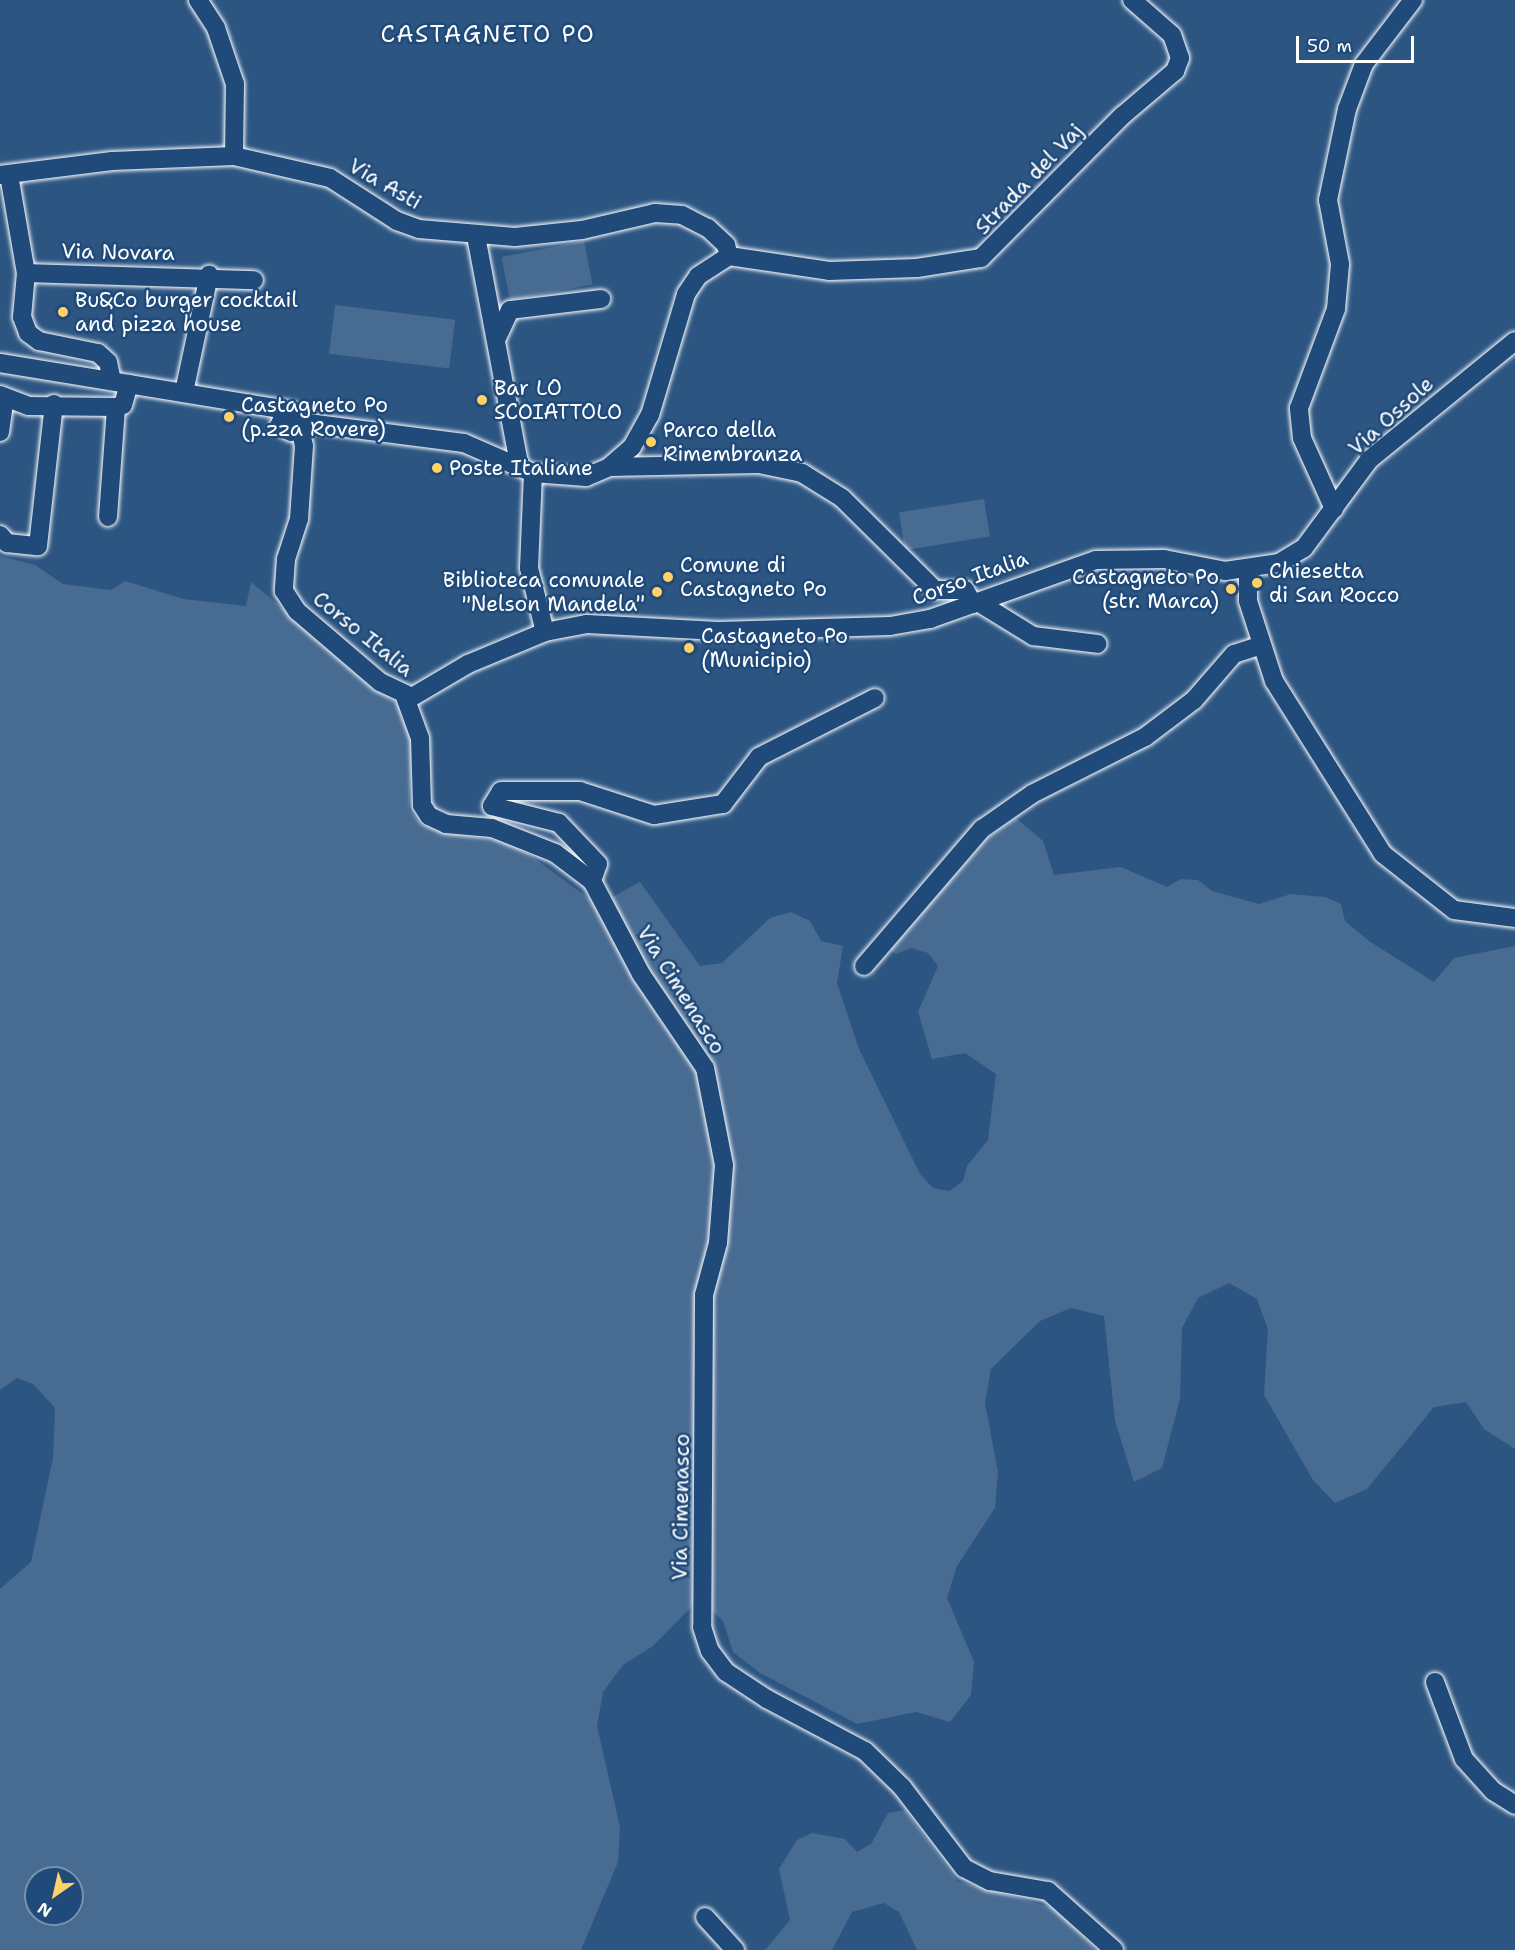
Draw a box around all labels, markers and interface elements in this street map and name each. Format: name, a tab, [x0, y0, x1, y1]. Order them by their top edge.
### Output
district label: CASTAGNETO PO	[381, 21, 595, 49]
scale bar	[1299, 24, 1418, 62]
text: 50 m	[1307, 34, 1352, 58]
street label: Strada del Vaj	[970, 118, 1088, 240]
street label: Via Asti	[344, 153, 426, 215]
street label: Via Novara	[61, 238, 175, 266]
place label: Bu&Co burger cocktail and pizza house	[75, 287, 298, 337]
marker: Bu&Co burger cocktail and pizza house	[56, 305, 70, 319]
street label: Via Ossole	[1343, 371, 1439, 461]
place label: Bar LO SCOIATTOLO	[494, 375, 622, 425]
place label: Castagneto Po (p.zza Rovere)	[241, 392, 388, 442]
marker: Bar LO SCOIATTOLO	[475, 393, 489, 407]
marker: Castagneto Po (p.zza Rovere)	[222, 410, 236, 424]
place label: Parco della Rimembranza	[663, 417, 802, 467]
marker: Parco della Rimembranza	[644, 435, 658, 449]
place label: Poste Italiane	[449, 455, 593, 481]
marker: Poste Italiane	[430, 461, 444, 475]
street label: Corso Italia	[909, 545, 1031, 611]
place label: Comune di Castagneto Po	[680, 552, 827, 602]
place label: Chiesetta di San Rocco	[1269, 558, 1399, 608]
place label: Castagneto Po (str. Marca)	[1072, 564, 1219, 614]
place label: Biblioteca comunale "Nelson Mandela"	[443, 567, 645, 617]
marker: Comune di Castagneto Po	[661, 570, 675, 584]
marker: Chiesetta di San Rocco	[1250, 576, 1264, 590]
marker: Castagneto Po (str. Marca)	[1224, 582, 1238, 596]
marker: Biblioteca comunale "Nelson Mandela"	[650, 585, 664, 599]
street label: Corso Italia	[308, 586, 418, 682]
place label: Castagneto Po (Municipio)	[701, 623, 848, 673]
marker: Castagneto Po (Municipio)	[682, 641, 696, 655]
street label: Via Cimenasco	[631, 921, 731, 1059]
street label: Via Cimenasco	[667, 1433, 695, 1581]
north arrow	[24, 1866, 84, 1926]
text: N	[34, 1897, 56, 1922]

